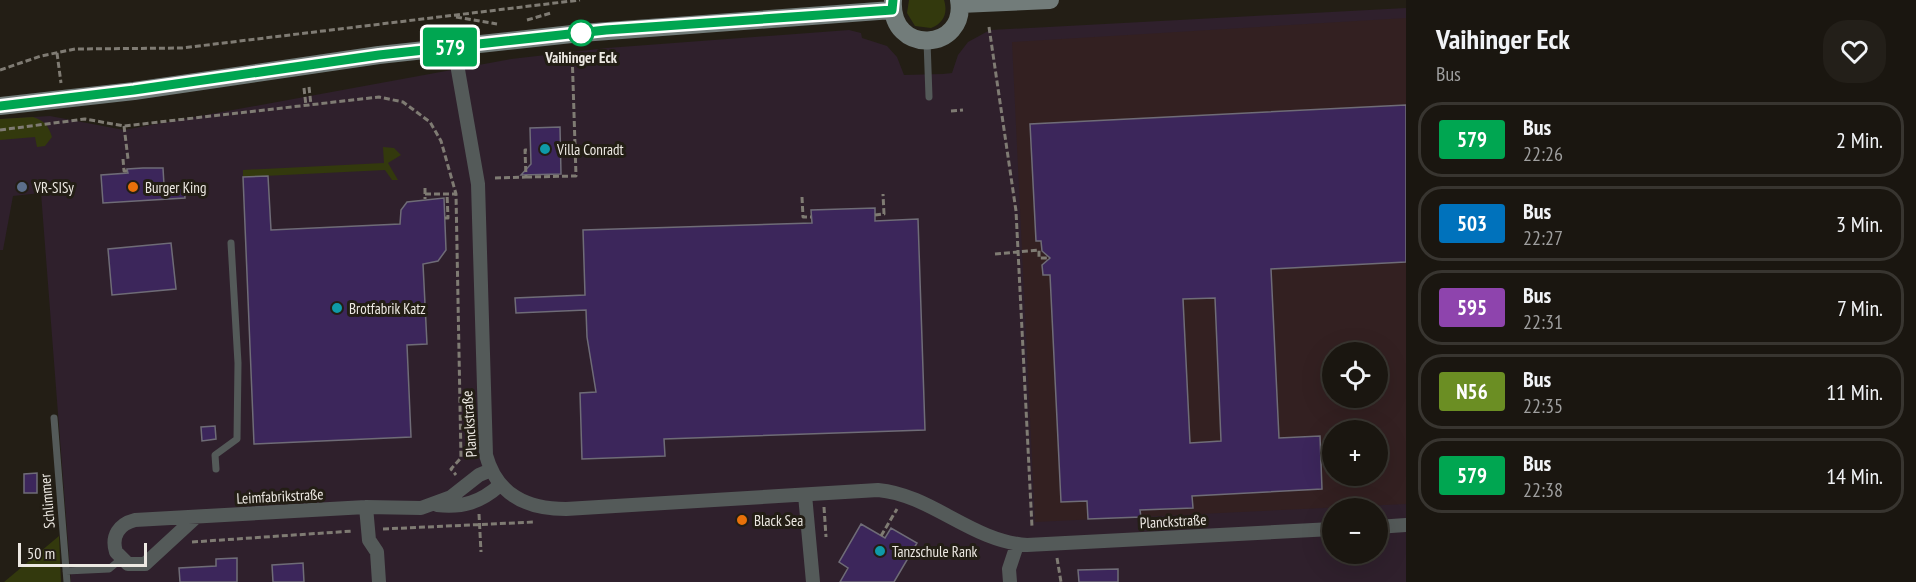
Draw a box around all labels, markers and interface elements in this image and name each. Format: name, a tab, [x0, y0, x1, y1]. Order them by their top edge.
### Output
marker: Vaihinger Eck	[568, 20, 594, 46]
text: Vaihinger Eck	[1436, 20, 1570, 57]
button: heart	[1823, 20, 1886, 83]
line badge: 579	[416, 28, 484, 66]
text: 579	[435, 34, 465, 61]
place label: Vaihinger Eck	[544, 48, 618, 67]
text: Bus	[1436, 61, 1461, 87]
text: Bus	[1523, 113, 1551, 141]
text: 579	[1457, 126, 1487, 153]
text: 2 Min.	[1836, 126, 1883, 154]
place label: Villa Conradt	[556, 140, 624, 159]
text: 22:26	[1523, 141, 1563, 167]
marker: Villa Conradt	[538, 142, 552, 156]
place label: VR-SISy	[33, 178, 74, 197]
place label: Burger King	[145, 178, 206, 197]
marker: VR-SISy	[15, 180, 29, 194]
marker: Burger King	[126, 180, 140, 194]
text: Bus	[1523, 197, 1551, 225]
text: 503	[1457, 210, 1487, 237]
text: 3 Min.	[1836, 210, 1883, 238]
text: 22:27	[1523, 225, 1563, 251]
text: Bus	[1523, 281, 1551, 309]
text: 595	[1457, 294, 1487, 321]
text: 7 Min.	[1837, 294, 1883, 322]
place label: Brotfabrik Katz	[349, 299, 426, 318]
marker: Brotfabrik Katz	[330, 301, 344, 315]
text: 22:31	[1523, 309, 1563, 335]
map controls	[1322, 342, 1388, 564]
button: locate	[1322, 342, 1388, 408]
text: Bus	[1523, 365, 1551, 393]
text: N56	[1456, 378, 1488, 405]
text: 11 Min.	[1826, 378, 1883, 406]
street label: Planckstraße	[457, 390, 481, 458]
text: 22:35	[1523, 393, 1563, 419]
button: +	[1322, 420, 1388, 486]
text: Bus	[1523, 449, 1551, 477]
text: 579	[1457, 462, 1487, 489]
text: 14 Min.	[1826, 462, 1883, 490]
street label: Schlimmer	[35, 472, 59, 529]
text: 22:38	[1523, 477, 1563, 503]
street label: Leimfabrikstraße	[236, 484, 324, 508]
button: −	[1322, 498, 1388, 564]
street label: Planckstraße	[1139, 510, 1207, 532]
place label: Black Sea	[754, 511, 803, 530]
marker: Black Sea	[735, 513, 749, 527]
scale bar	[18, 540, 147, 568]
place label: Tanzschule Rank	[892, 542, 978, 561]
text: 50 m	[27, 543, 55, 563]
marker: Tanzschule Rank	[873, 544, 887, 558]

